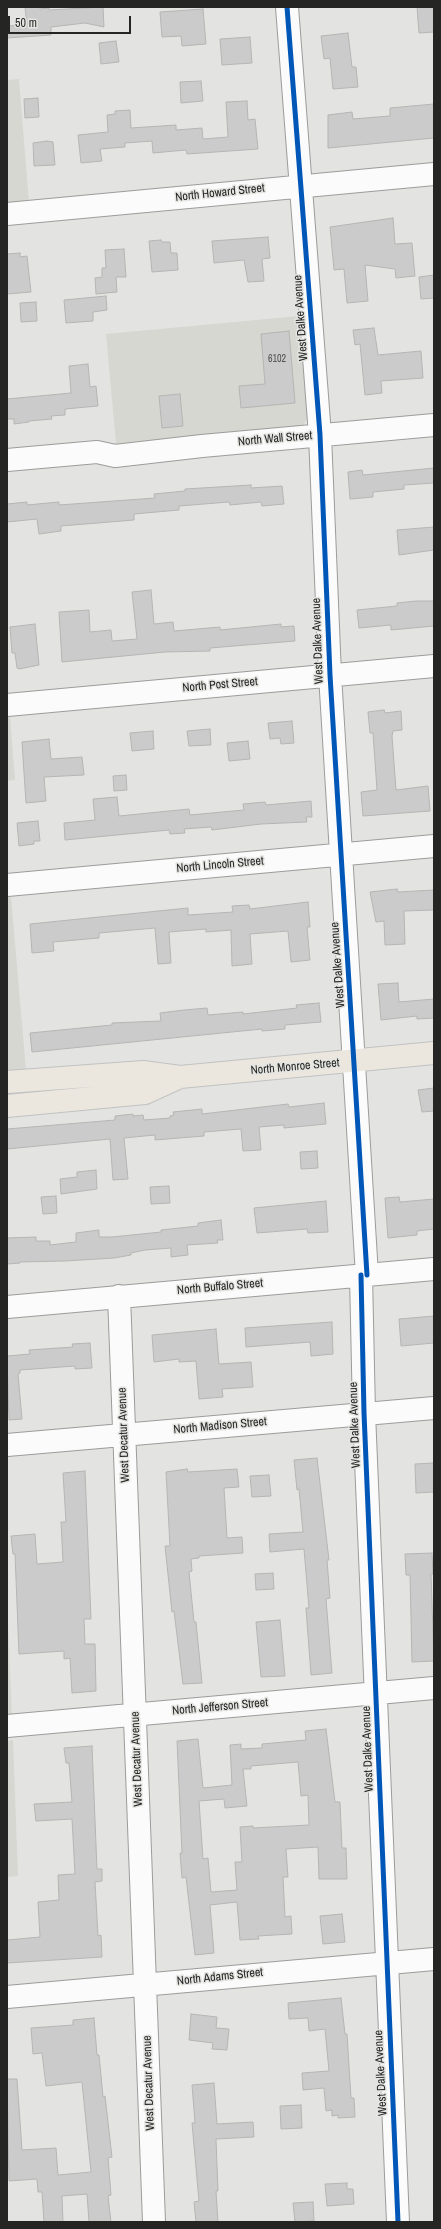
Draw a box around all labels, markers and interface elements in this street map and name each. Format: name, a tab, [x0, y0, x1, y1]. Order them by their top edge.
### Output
scale bar	[10, 8, 133, 34]
text: 50 m	[15, 15, 37, 31]
street label: North Howard Street	[175, 181, 265, 205]
street label: West Dalke Avenue	[291, 275, 311, 361]
house number: 6102	[268, 353, 286, 365]
street label: North Wall Street	[237, 429, 313, 449]
street label: West Dalke Avenue	[309, 598, 327, 684]
street label: North Post Street	[182, 675, 258, 695]
street label: North Lincoln Street	[176, 854, 264, 876]
street label: West Dalke Avenue	[328, 922, 348, 1008]
street label: North Monroe Street	[250, 1056, 340, 1078]
street label: North Buffalo Street	[176, 1276, 264, 1298]
street label: West Dalke Avenue	[346, 1382, 364, 1468]
street label: West Decatur Avenue	[115, 1387, 133, 1483]
street label: North Madison Street	[173, 1415, 267, 1437]
street label: North Jefferson Street	[172, 1696, 268, 1718]
street label: West Dalke Avenue	[359, 1706, 377, 1792]
street label: West Decatur Avenue	[128, 1711, 146, 1807]
street label: North Adams Street	[176, 1965, 264, 1989]
street label: West Dalke Avenue	[372, 2030, 390, 2116]
street label: West Decatur Avenue	[140, 2035, 158, 2131]

